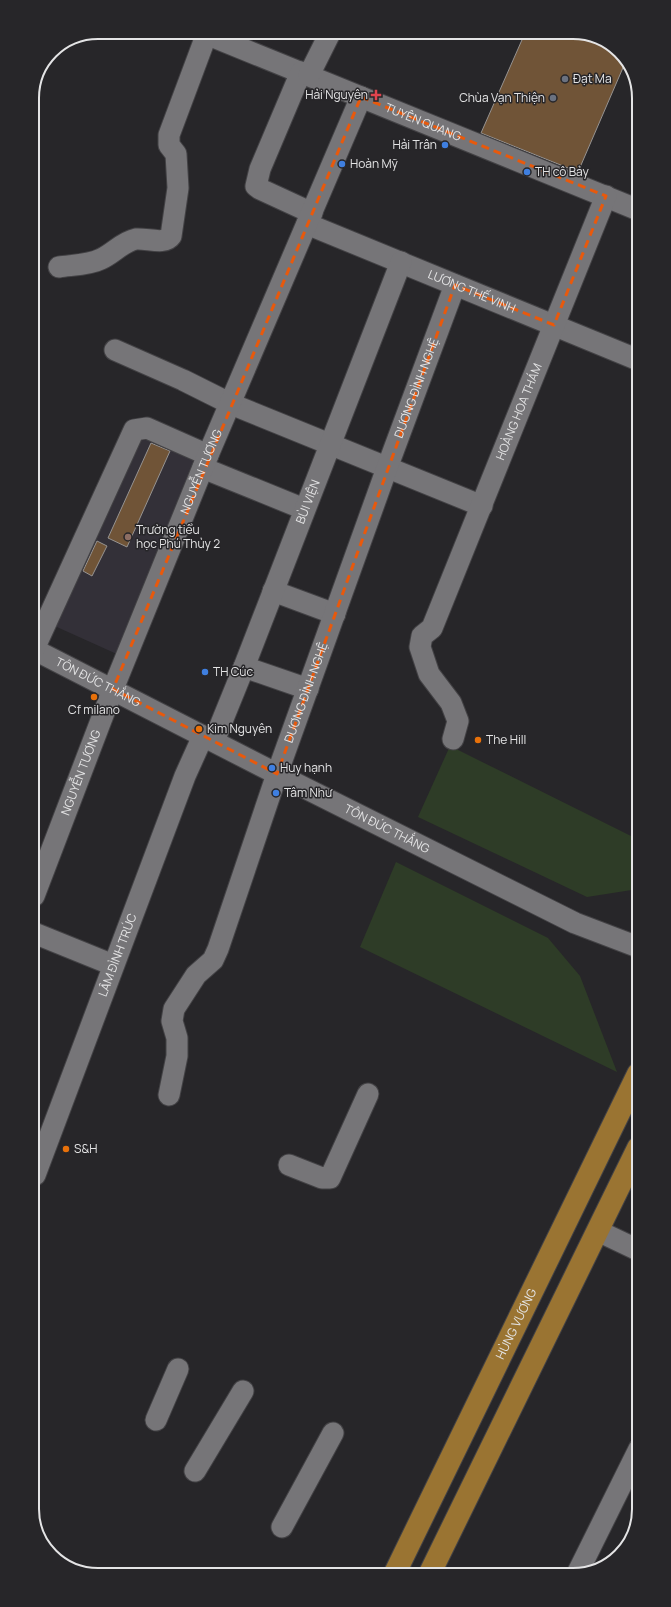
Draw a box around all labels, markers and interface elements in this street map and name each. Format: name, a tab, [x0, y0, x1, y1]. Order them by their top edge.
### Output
place label: Đạt Ma	[573, 70, 612, 87]
marker: Đạt Ma	[560, 74, 570, 84]
place label: Hải Nguyên	[305, 86, 368, 103]
place label: Chùa Vạn Thiện	[459, 89, 545, 106]
marker: Hải Nguyên	[371, 90, 381, 100]
marker: Chùa Vạn Thiện	[548, 93, 558, 103]
street label: TUYÊN QUANG	[383, 99, 464, 145]
place label: Hải Trân	[392, 136, 437, 153]
marker: Hải Trân	[440, 140, 450, 150]
place label: Hoàn Mỹ	[350, 155, 399, 172]
marker: Hoàn Mỹ	[337, 159, 347, 169]
place label: TH cô Bảy	[535, 163, 589, 180]
marker: TH cô Bảy	[522, 167, 532, 177]
street label: LƯƠNG THẾ VINH	[425, 265, 518, 317]
street label: DƯƠNG ĐÌNH NGHỆ	[390, 335, 443, 440]
street label: HOÀNG HOA THÁM	[491, 361, 546, 463]
street label: NGUYỄN TƯƠNG	[176, 426, 226, 517]
street label: BÙI VIỆN	[291, 477, 324, 526]
place label: Trường tiểu học Phú Thủy 2	[136, 521, 220, 552]
marker: Trường tiểu học Phú Thủy 2	[123, 532, 133, 542]
street label: DƯƠNG ĐÌNH NGHỆ	[280, 640, 332, 745]
street label: TÔN ĐỨC THẮNG	[53, 653, 144, 711]
place label: TH Cúc	[213, 663, 253, 680]
marker: TH Cúc	[200, 667, 210, 677]
marker: Cf milano	[89, 692, 99, 702]
place label: Cf milano	[68, 701, 120, 718]
place label: Kim Nguyên	[207, 720, 272, 737]
marker: Kim Nguyên	[194, 724, 204, 734]
street label: NGUYỄN TƯƠNG	[57, 727, 105, 818]
place label: The Hill	[486, 731, 526, 748]
marker: The Hill	[473, 735, 483, 745]
place label: Huy hạnh	[280, 759, 332, 776]
marker: Huy hạnh	[267, 763, 277, 773]
place label: Tâm Như	[284, 784, 333, 801]
marker: Tâm Như	[271, 788, 281, 798]
street label: TÔN ĐỨC THẮNG	[341, 800, 433, 857]
street label: LÂM ĐÌNH TRÚC	[94, 910, 141, 999]
place label: S&H	[74, 1140, 97, 1157]
marker: S&H	[61, 1144, 71, 1154]
street label: HÙNG VƯƠNG	[491, 1285, 541, 1362]

